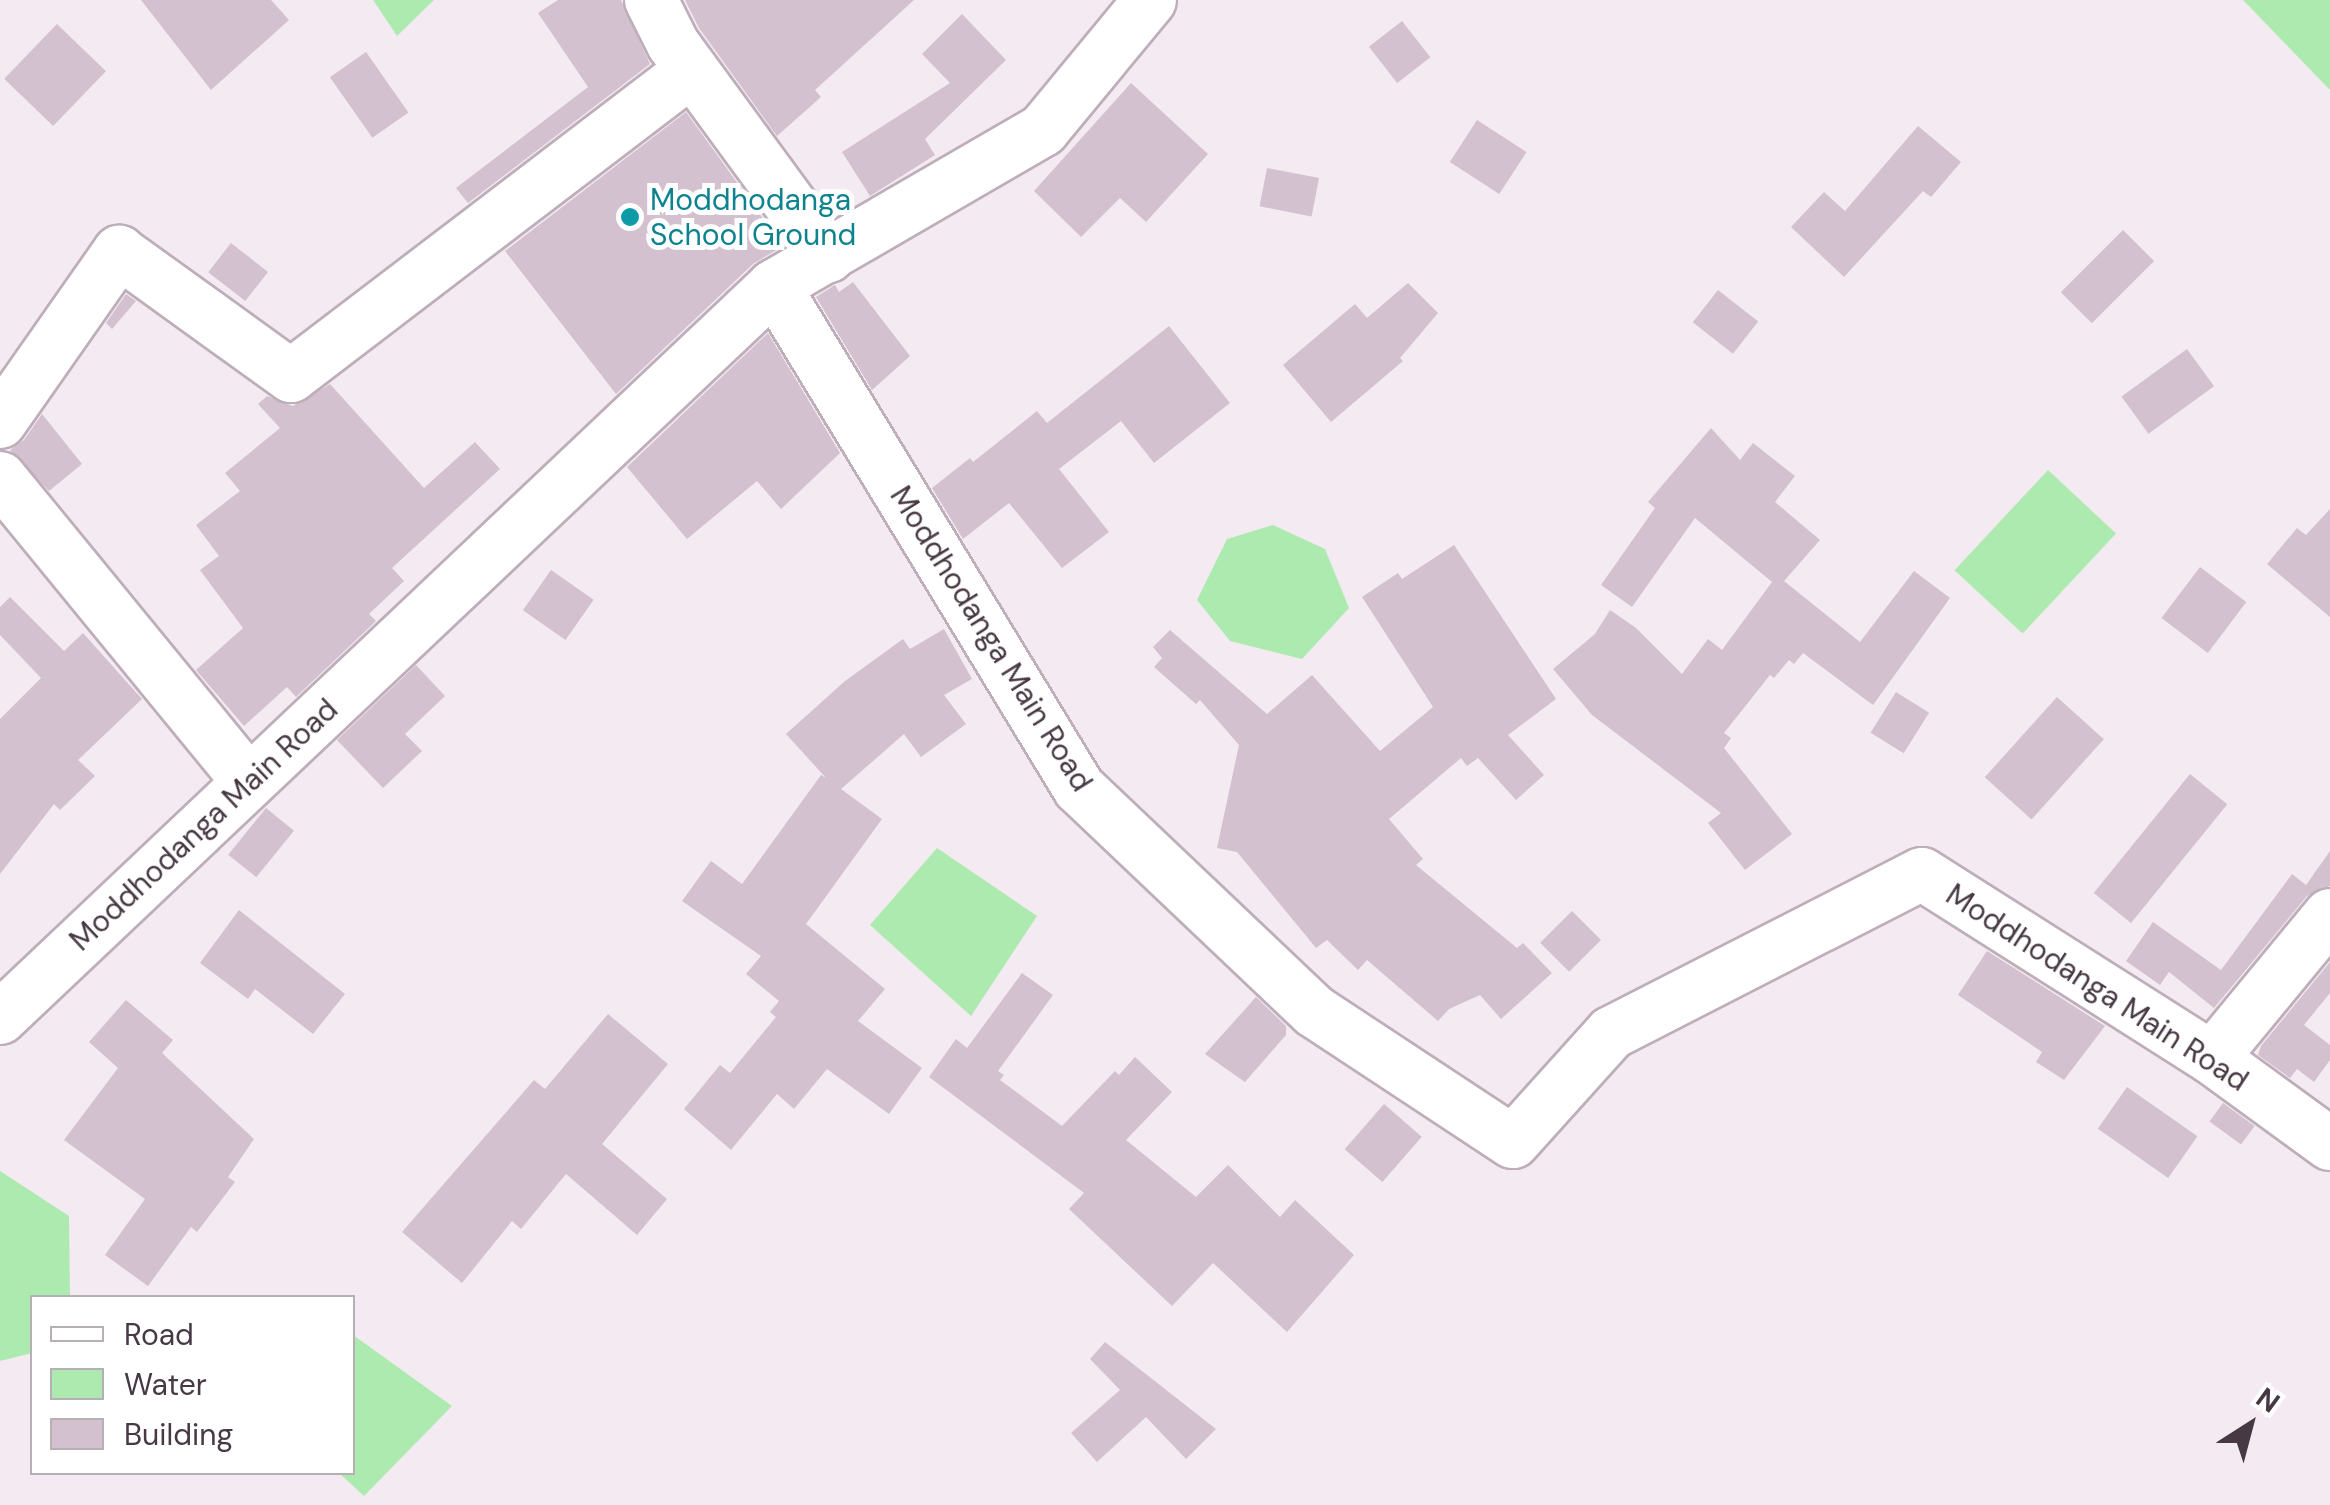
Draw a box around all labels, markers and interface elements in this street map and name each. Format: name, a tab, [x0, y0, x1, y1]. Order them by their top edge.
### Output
place label: Moddhodanga School Ground	[650, 182, 856, 252]
marker: Moddhodanga School Ground	[619, 206, 641, 228]
street label: Moddhodanga Main Road	[882, 480, 1100, 798]
street label: Moddhodanga Main Road	[63, 692, 345, 958]
street label: Moddhodanga Main Road	[1939, 877, 2255, 1099]
legend	[30, 1295, 355, 1475]
text: Road	[124, 1315, 194, 1354]
text: Water	[124, 1365, 207, 1404]
north arrow	[2200, 1375, 2300, 1475]
text: N	[2249, 1379, 2287, 1421]
text: Building	[124, 1415, 233, 1454]

